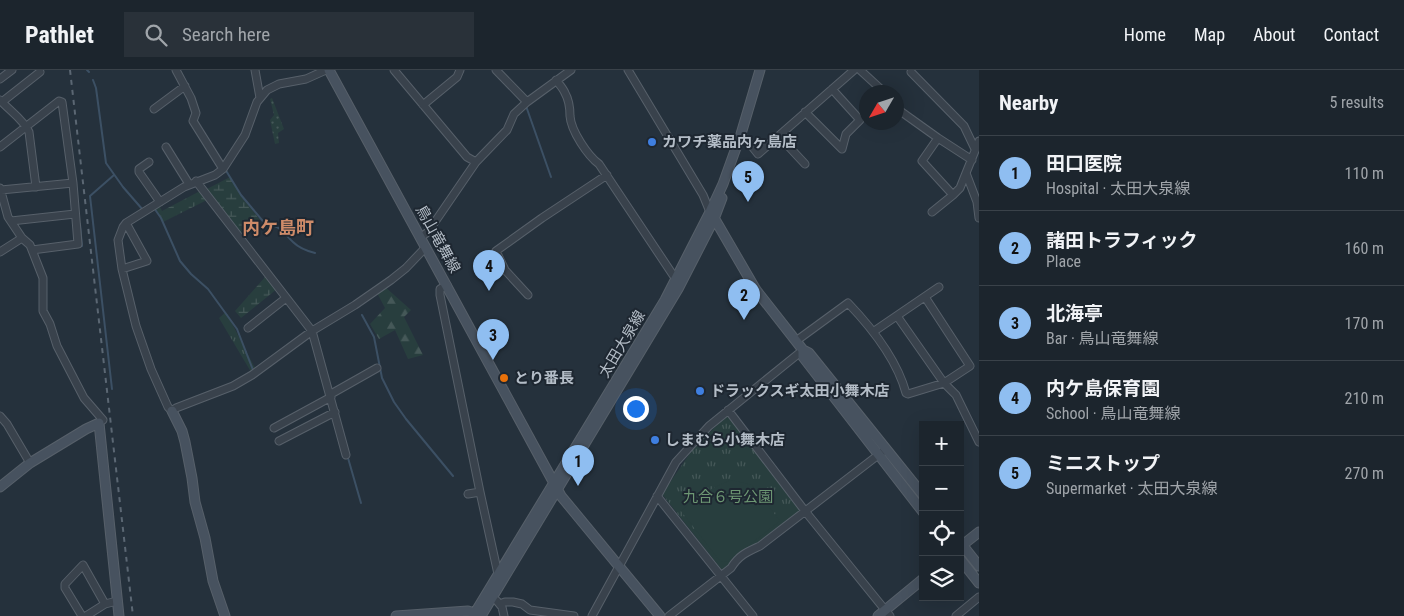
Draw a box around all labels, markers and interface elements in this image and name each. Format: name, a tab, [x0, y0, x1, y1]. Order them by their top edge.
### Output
search box	[124, 12, 474, 57]
text: Pathlet	[25, 21, 94, 49]
icon: search	[142, 21, 170, 49]
text: Search here	[182, 23, 270, 46]
text: Home	[1124, 24, 1166, 45]
text: Map	[1194, 24, 1225, 45]
text: About	[1253, 24, 1295, 45]
text: Contact	[1323, 24, 1379, 45]
north arrow	[859, 85, 904, 130]
text: Nearby	[999, 91, 1058, 115]
text: 5 results	[1329, 93, 1384, 112]
place label: カワチ薬品内ヶ島店	[662, 133, 797, 151]
marker: カワチ薬品内ヶ島店	[646, 136, 658, 148]
text: 田口医院	[1046, 152, 1122, 175]
pin: 5	[732, 161, 764, 202]
text: 1	[1011, 164, 1019, 183]
text: 110 m	[1345, 164, 1384, 183]
text: Hospital · 太田大泉線	[1046, 179, 1190, 198]
street label: 鳥山竜舞線	[412, 202, 464, 276]
district label: 内ケ島町	[242, 217, 314, 238]
text: 諸田トラフィック	[1046, 229, 1198, 252]
text: 2	[1011, 239, 1019, 258]
text: 160 m	[1345, 239, 1384, 258]
pin: 4	[473, 250, 505, 291]
text: Place	[1046, 252, 1081, 271]
pin: 2	[728, 279, 760, 320]
text: 北海亭	[1046, 302, 1103, 325]
street label: 太田大泉線	[595, 307, 649, 381]
text: 3	[1011, 314, 1019, 333]
text: 170 m	[1345, 314, 1384, 333]
pin: 3	[477, 319, 509, 360]
text: Bar · 鳥山竜舞線	[1046, 329, 1159, 348]
place label: とり番長	[514, 369, 574, 387]
marker: とり番長	[498, 372, 510, 384]
text: 内ケ島保育園	[1046, 377, 1160, 400]
place label: ドラックスギ太田小舞木店	[710, 382, 890, 400]
marker: ドラックスギ太田小舞木店	[694, 385, 706, 397]
text: 4	[1011, 389, 1019, 408]
text: 210 m	[1345, 389, 1384, 408]
your location	[623, 396, 649, 422]
text: School · 鳥山竜舞線	[1046, 404, 1180, 423]
map controls	[919, 421, 964, 601]
button: +	[919, 421, 964, 466]
place label: しまむら小舞木店	[665, 431, 785, 449]
marker: しまむら小舞木店	[649, 434, 661, 446]
pin: 1	[562, 445, 594, 486]
text: ミニストップ	[1046, 452, 1160, 475]
text: 5	[1011, 464, 1019, 483]
text: 270 m	[1345, 464, 1384, 483]
button: −	[919, 466, 964, 511]
text: Supermarket · 太田大泉線	[1046, 479, 1217, 498]
park label: 九合６号公園	[683, 488, 773, 506]
button: locate	[919, 511, 964, 556]
button: layers	[919, 556, 964, 601]

